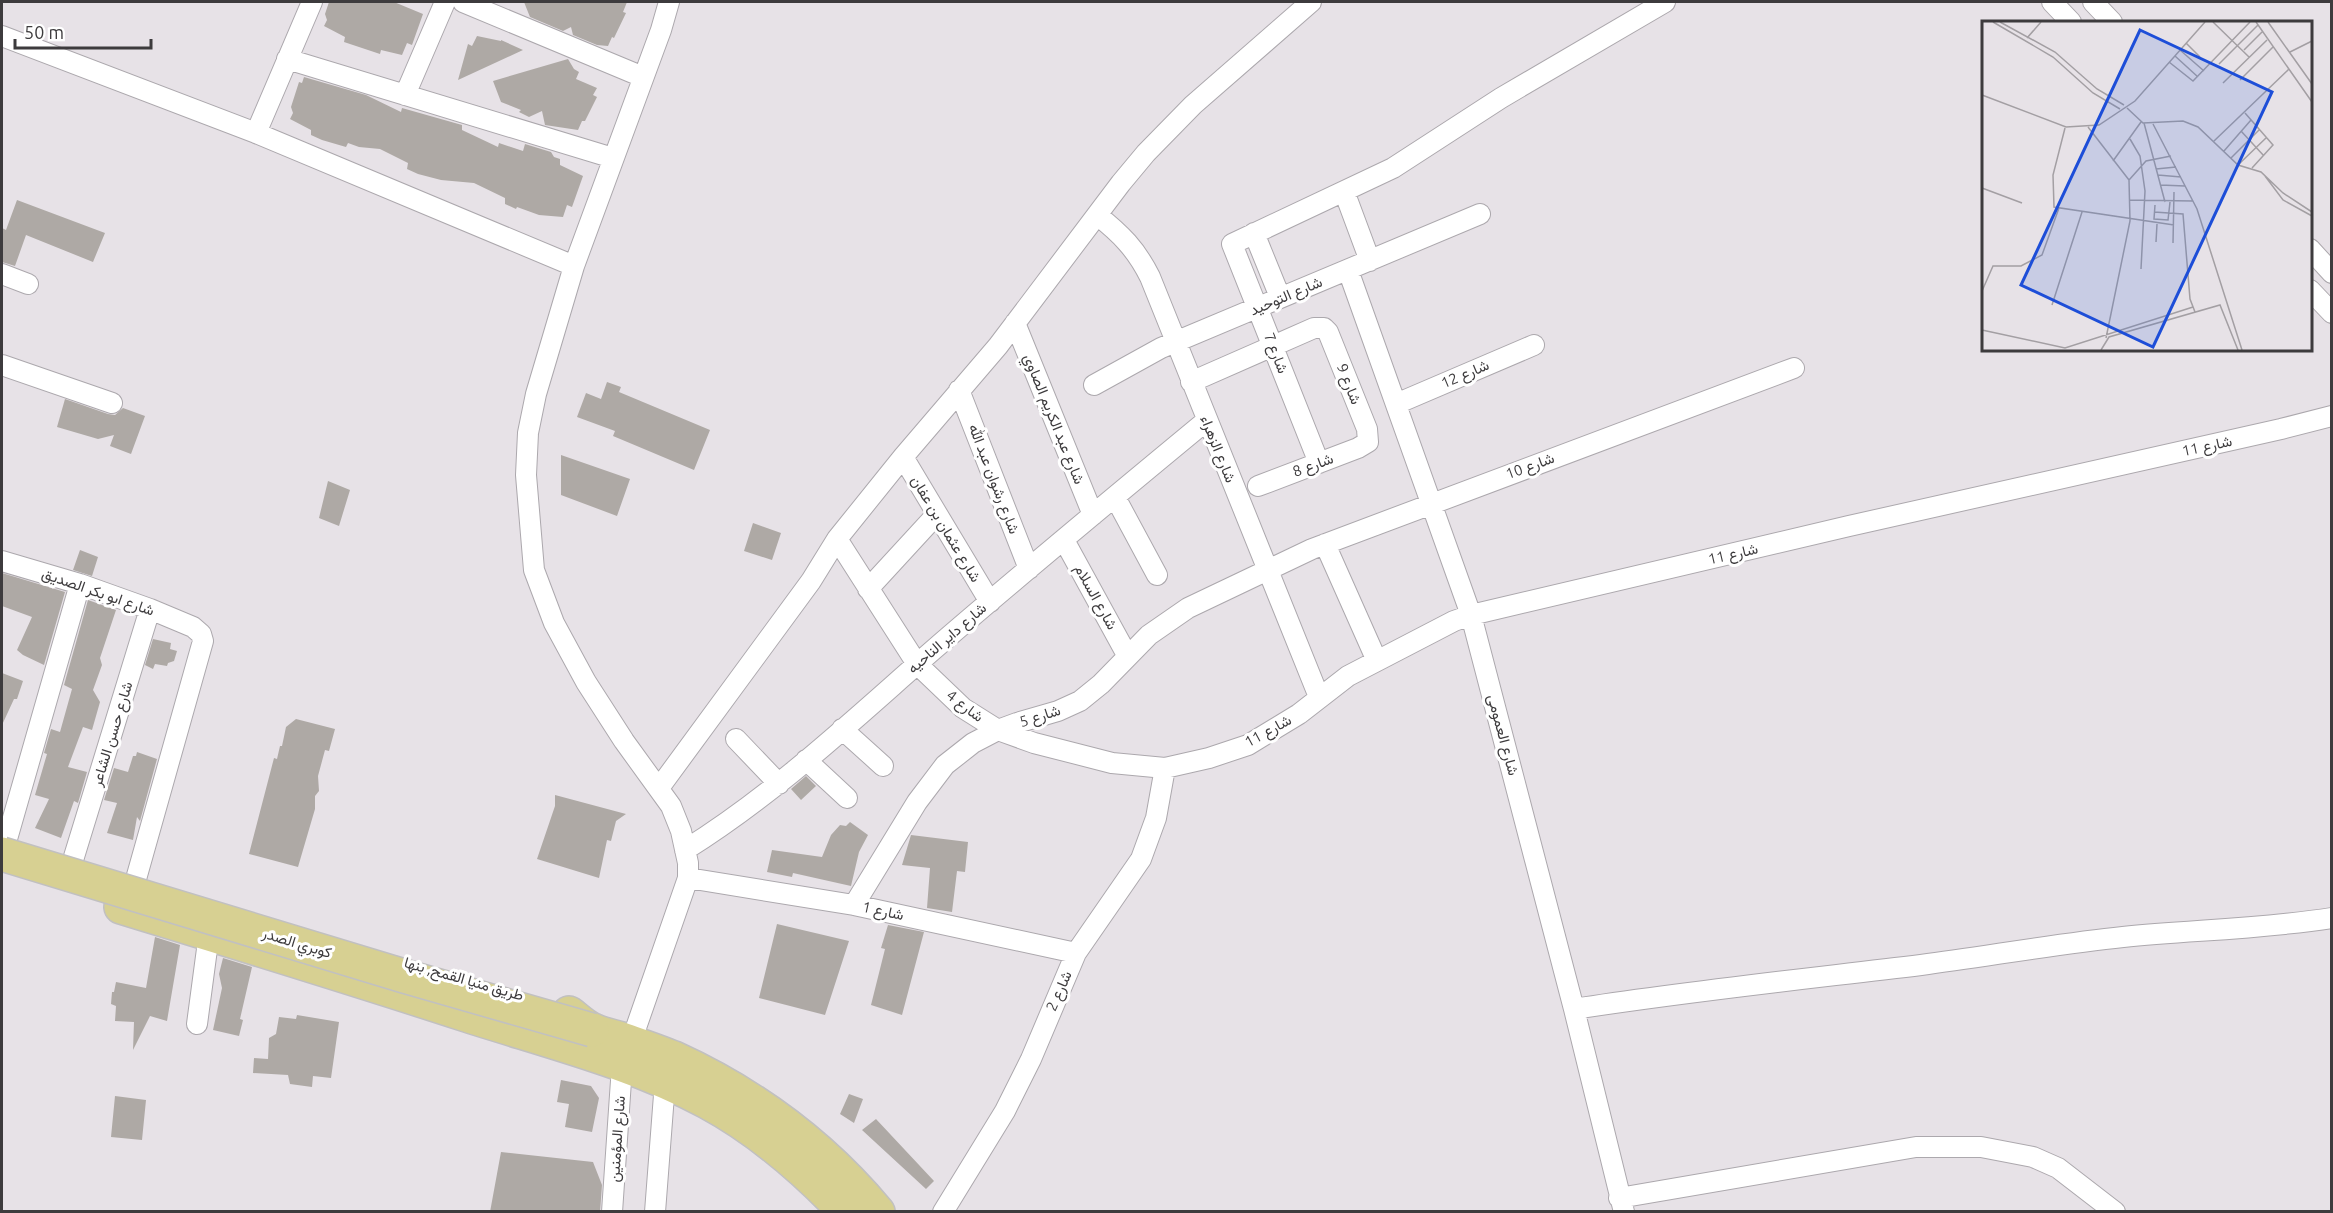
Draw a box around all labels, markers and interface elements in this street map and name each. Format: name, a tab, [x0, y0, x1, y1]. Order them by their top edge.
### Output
scale bar	[15, 12, 152, 50]
inset map	[1982, 21, 2312, 351]
text: 50 m	[24, 22, 64, 42]
street label: شارع التوحيد	[1247, 273, 1326, 321]
street label: شارع 7	[1258, 330, 1292, 377]
street label: شارع عبد الكريم الصاوي	[1016, 351, 1088, 488]
street label: شارع 12	[1438, 356, 1493, 394]
street label: شارع 9	[1331, 361, 1365, 408]
street label: شارع الزهراء	[1195, 413, 1240, 486]
street label: شارع رشوان عبد الله	[963, 421, 1023, 537]
street label: شارع 11	[2180, 432, 2234, 462]
street label: شارع 8	[1290, 449, 1337, 483]
street label: شارع 10	[1503, 449, 1558, 485]
street label: شارع عثمان بن عفان	[905, 473, 985, 587]
street label: شارع 11	[1706, 540, 1760, 570]
street label: شارع السلام	[1069, 561, 1121, 634]
street label: شارع ابو بكر الصديق	[39, 564, 157, 622]
street label: شارع داير الناحيه	[904, 599, 992, 679]
street label: شارع حسن الشاعر	[87, 679, 138, 790]
street label: شارع 4	[942, 686, 987, 728]
street label: شارع العمومى	[1482, 692, 1523, 778]
street label: شارع 5	[1017, 701, 1064, 733]
street label: شارع 11	[1242, 711, 1296, 753]
street label: شارع 1	[860, 898, 906, 926]
street label: كوبري الصدر	[258, 924, 334, 966]
street label: طريق منيا القمح, بنها	[402, 953, 526, 1007]
street label: شارع 2	[1042, 968, 1078, 1015]
street label: شارع المؤمنين	[605, 1095, 631, 1183]

